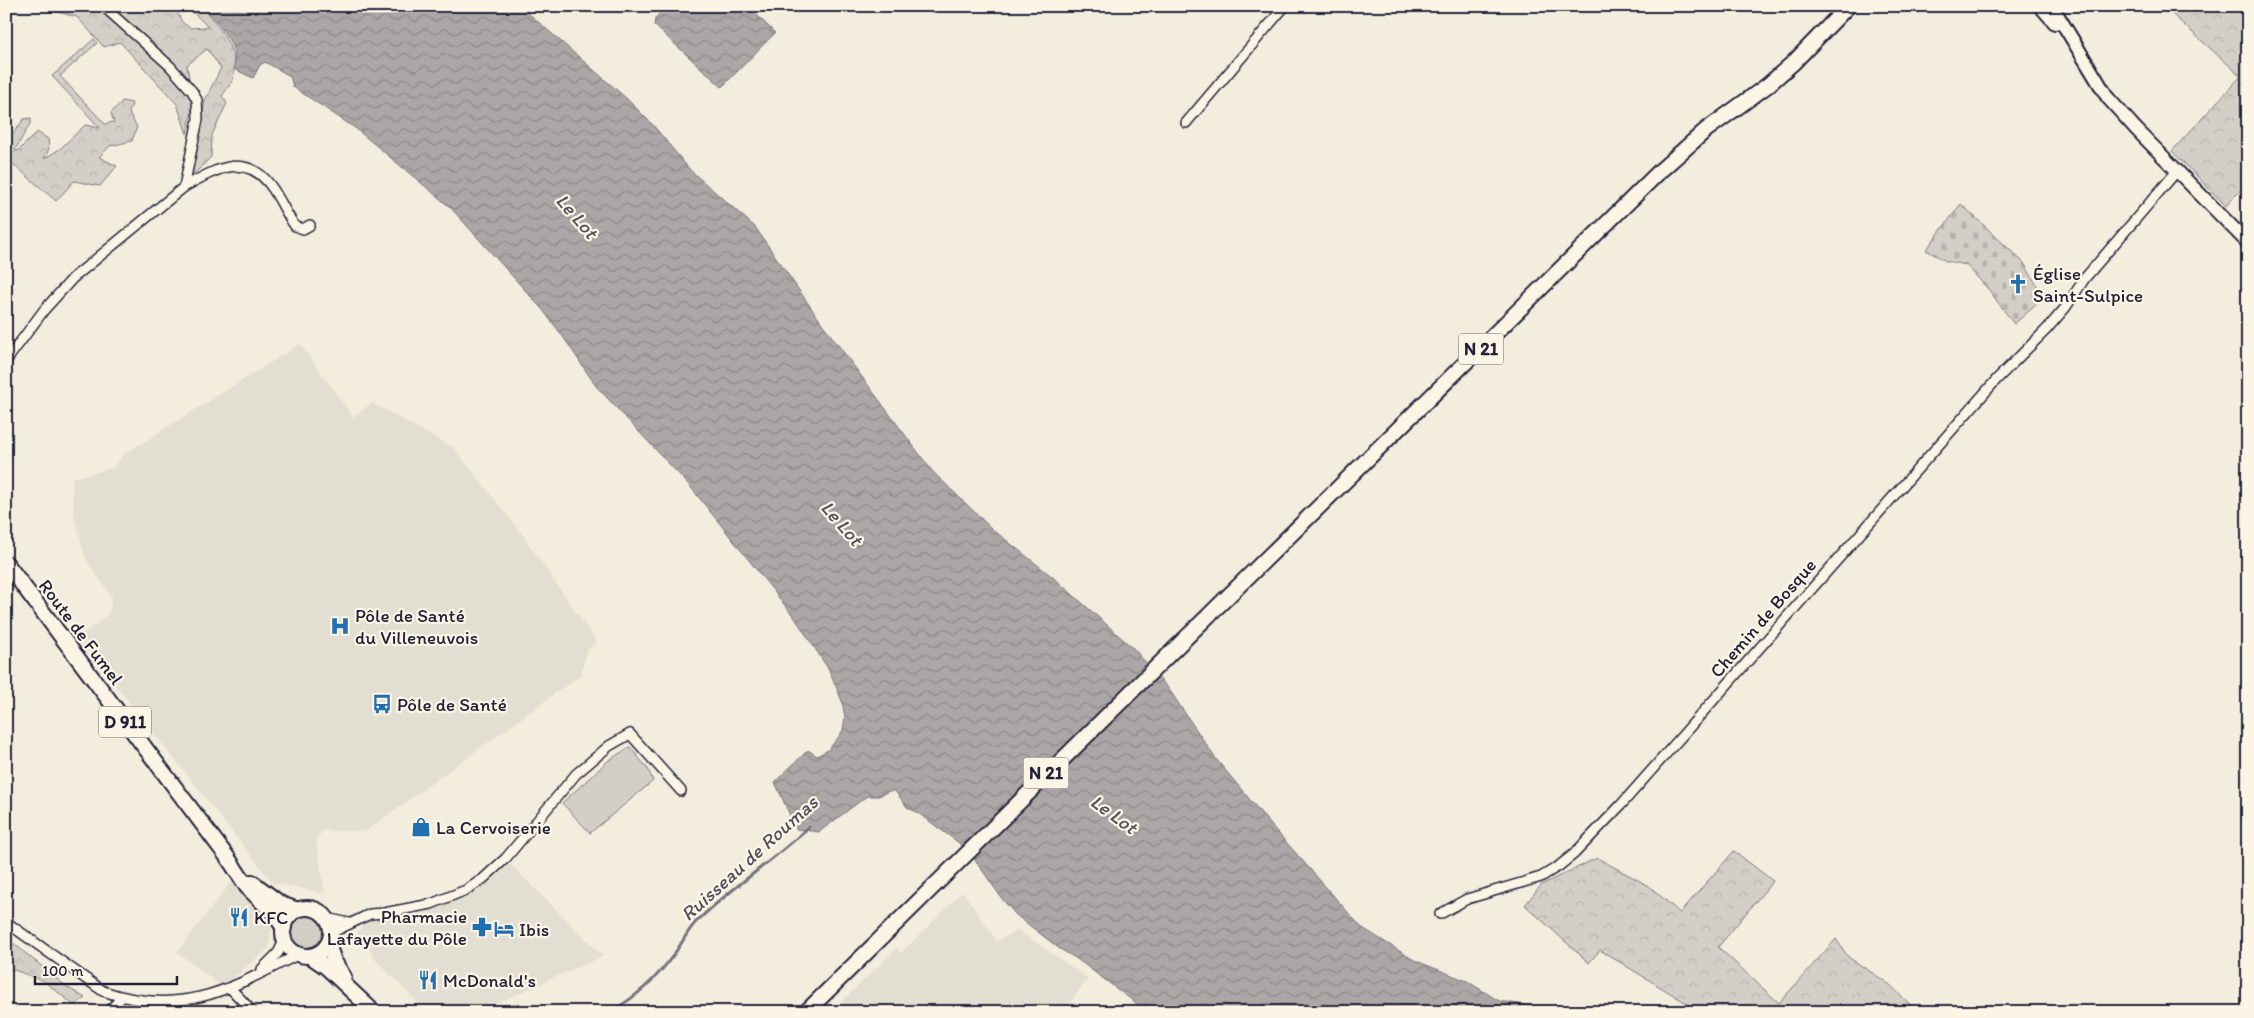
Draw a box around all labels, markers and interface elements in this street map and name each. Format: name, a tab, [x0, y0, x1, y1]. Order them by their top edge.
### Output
water label: Le Lot	[551, 189, 604, 245]
place label: Église Saint-Sulpice	[2033, 262, 2143, 307]
church icon: Église Saint-Sulpice	[2007, 273, 2029, 295]
road number: N 21	[1458, 334, 1504, 364]
water label: Le Lot	[816, 496, 869, 552]
street label: Chemin de Bosque	[1705, 554, 1821, 682]
street label: Route de Fumel	[34, 575, 129, 690]
place label: Pôle de Santé du Villeneuvois	[355, 604, 478, 649]
hospital icon: Pôle de Santé du Villeneuvois	[329, 615, 351, 637]
bus stop icon: Pôle de Santé	[371, 693, 393, 715]
place label: Pôle de Santé	[397, 693, 507, 716]
road number: D 911	[99, 706, 151, 738]
road number: N 21	[1024, 758, 1068, 788]
water label: Le Lot	[1086, 789, 1143, 840]
water label: Ruisseau de Roumas	[676, 790, 823, 926]
shop icon: La Cervoiserie	[410, 816, 432, 838]
place label: La Cervoiserie	[436, 816, 551, 839]
place label: Pharmacie Lafayette du Pôle	[327, 905, 467, 950]
restaurant icon: KFC	[228, 906, 250, 928]
place label: KFC	[254, 906, 288, 929]
pharmacy icon: Pharmacie Lafayette du Pôle	[471, 916, 493, 938]
hotel icon: Ibis	[493, 918, 515, 940]
place label: Ibis	[519, 918, 549, 941]
scale bar	[35, 953, 178, 985]
text: 100 m	[42, 962, 84, 980]
restaurant icon: McDonald's	[417, 969, 439, 991]
place label: McDonald's	[443, 969, 536, 992]

